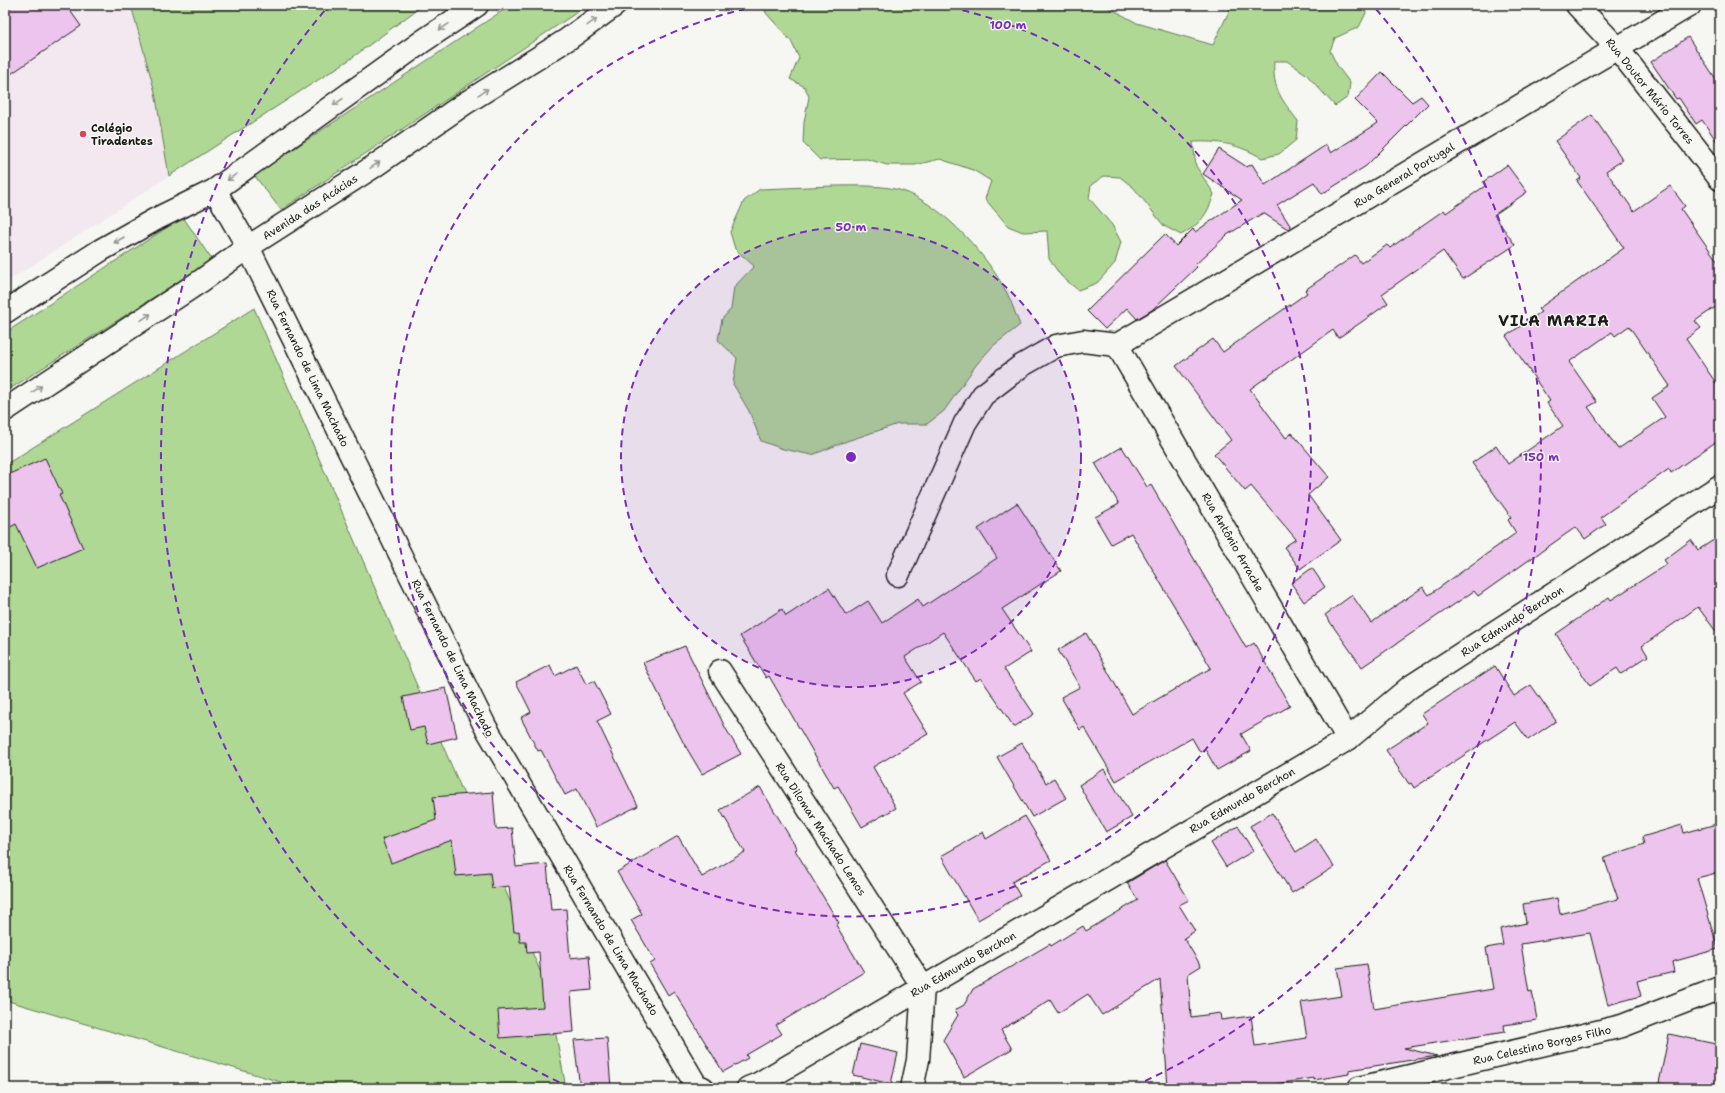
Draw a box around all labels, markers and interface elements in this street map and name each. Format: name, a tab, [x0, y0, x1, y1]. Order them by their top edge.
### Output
text: 100 m	[990, 17, 1027, 33]
one-way arrow	[587, 18, 598, 26]
one-way arrow	[439, 23, 450, 31]
street label: Rua Doutor Mário Torres	[1602, 35, 1697, 148]
one-way arrow	[477, 88, 488, 96]
one-way arrow	[333, 98, 344, 106]
place label: Colégio Tiradentes	[91, 121, 153, 149]
marker: Colégio Tiradentes	[78, 129, 88, 139]
street label: Rua General Portugal	[1351, 139, 1458, 211]
one-way arrow	[370, 161, 381, 169]
street label: Avenida das Acácias	[260, 171, 361, 244]
one-way arrow	[227, 173, 238, 181]
text: 50 m	[836, 219, 867, 235]
one-way arrow	[113, 237, 125, 245]
street label: Rua Fernando de Lima Machado	[263, 287, 352, 450]
district label: VILA MARIA	[1498, 311, 1610, 331]
one-way arrow	[140, 312, 152, 320]
one-way arrow	[32, 384, 43, 393]
text: 150 m	[1523, 449, 1559, 465]
centre of rings	[844, 450, 858, 464]
street label: Rua Antônio Arrache	[1198, 490, 1267, 595]
street label: Rua Fernando de Lima Machado	[408, 577, 497, 740]
street label: Rua Edmundo Berchon	[1458, 582, 1567, 660]
street label: Rua Dilomar Machado Lemos	[772, 760, 869, 899]
street label: Rua Edmundo Berchon	[1187, 764, 1298, 837]
street label: Rua Fernando de Lima Machado	[559, 862, 662, 1019]
street label: Rua Edmundo Berchon	[908, 928, 1019, 1001]
street label: Rua Celestino Borges Filho	[1472, 1022, 1613, 1069]

